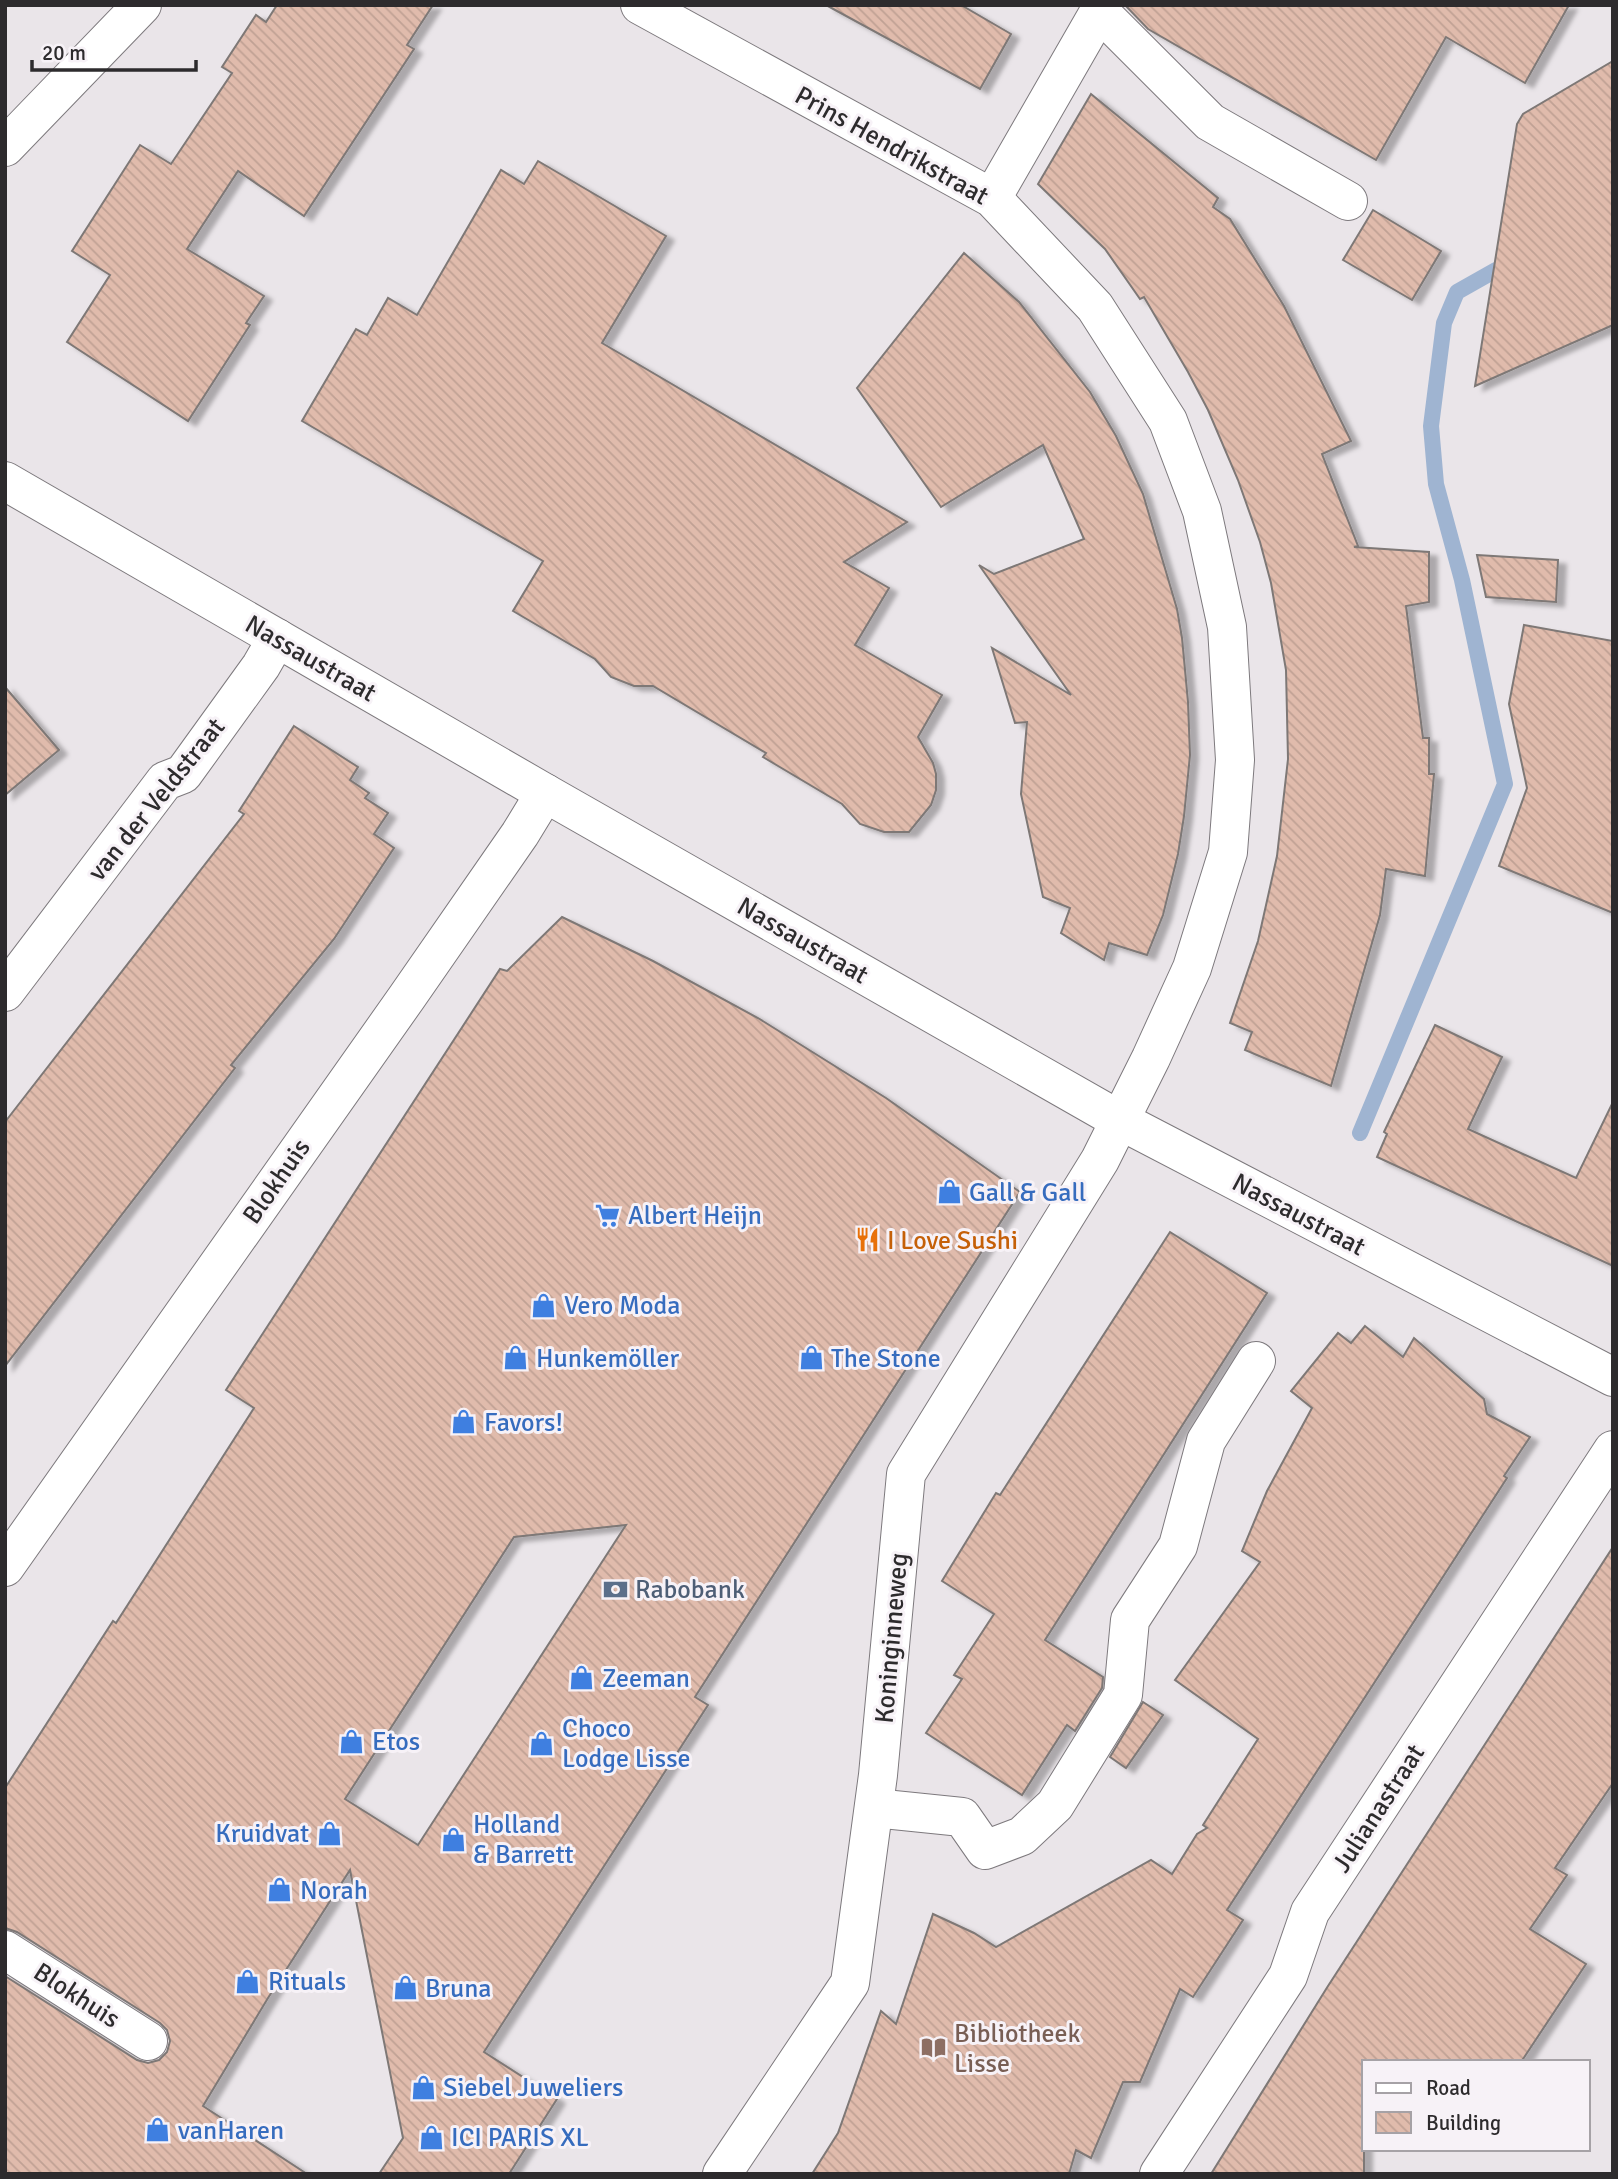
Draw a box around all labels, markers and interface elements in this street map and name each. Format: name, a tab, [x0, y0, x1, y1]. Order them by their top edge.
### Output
scale bar	[32, 28, 196, 72]
text: 20 m	[42, 40, 86, 66]
street label: Prins Hendrikstraat	[789, 79, 994, 212]
street label: Nassaustraat	[239, 608, 382, 709]
street label: van der Veldstraat	[81, 712, 232, 887]
street label: Nassaustraat	[731, 890, 874, 991]
street label: Blokhuis	[236, 1133, 318, 1230]
street label: Nassaustraat	[1227, 1166, 1371, 1263]
place label: Gall & Gall	[969, 1177, 1086, 1209]
shop icon: Gall & Gall	[935, 1178, 963, 1206]
place label: Albert Heijn	[628, 1200, 762, 1232]
supermarket icon: Albert Heijn	[594, 1201, 622, 1229]
place label: I Love Sushi	[887, 1225, 1018, 1257]
restaurant icon: I Love Sushi	[853, 1226, 881, 1254]
place label: Vero Moda	[564, 1290, 680, 1322]
shop icon: Vero Moda	[530, 1291, 558, 1319]
place label: Hunkemöller	[536, 1343, 679, 1375]
place label: The Stone	[831, 1343, 941, 1375]
shop icon: Hunkemöller	[502, 1344, 530, 1372]
shop icon: The Stone	[797, 1344, 825, 1372]
place label: Favors!	[484, 1407, 563, 1439]
shop icon: Favors!	[450, 1408, 478, 1436]
street label: Koninginneweg	[869, 1552, 915, 1725]
place label: Rabobank	[635, 1574, 745, 1606]
bank icon: Rabobank	[601, 1575, 629, 1603]
place label: Zeeman	[602, 1663, 690, 1695]
shop icon: Zeeman	[568, 1664, 596, 1692]
place label: Choco Lodge Lisse	[562, 1713, 691, 1775]
place label: Etos	[372, 1726, 420, 1758]
shop icon: Etos	[338, 1727, 366, 1755]
shop icon: Choco Lodge Lisse	[528, 1729, 556, 1757]
street label: Julianastraat	[1326, 1739, 1432, 1878]
place label: Holland & Barrett	[473, 1809, 574, 1871]
place label: Kruidvat	[215, 1818, 309, 1850]
shop icon: Kruidvat	[315, 1819, 343, 1847]
shop icon: Holland & Barrett	[439, 1825, 467, 1853]
place label: Norah	[300, 1875, 368, 1907]
shop icon: Norah	[266, 1876, 294, 1904]
street label: Blokhuis	[27, 1956, 126, 2036]
place label: Rituals	[268, 1966, 346, 1998]
shop icon: Rituals	[234, 1967, 262, 1995]
place label: Bruna	[425, 1973, 492, 2005]
shop icon: Bruna	[391, 1974, 419, 2002]
place label: Bibliotheek Lisse	[954, 2018, 1081, 2080]
library icon: Bibliotheek Lisse	[920, 2034, 948, 2062]
legend	[1362, 2060, 1590, 2151]
place label: Siebel Juweliers	[443, 2072, 623, 2104]
shop icon: Siebel Juweliers	[409, 2073, 437, 2101]
text: Road	[1426, 2075, 1471, 2101]
text: Building	[1426, 2110, 1501, 2136]
place label: vanHaren	[178, 2115, 284, 2147]
shop icon: vanHaren	[144, 2116, 172, 2144]
place label: ICI PARIS XL	[451, 2122, 589, 2154]
shop icon: ICI PARIS XL	[417, 2123, 445, 2151]

